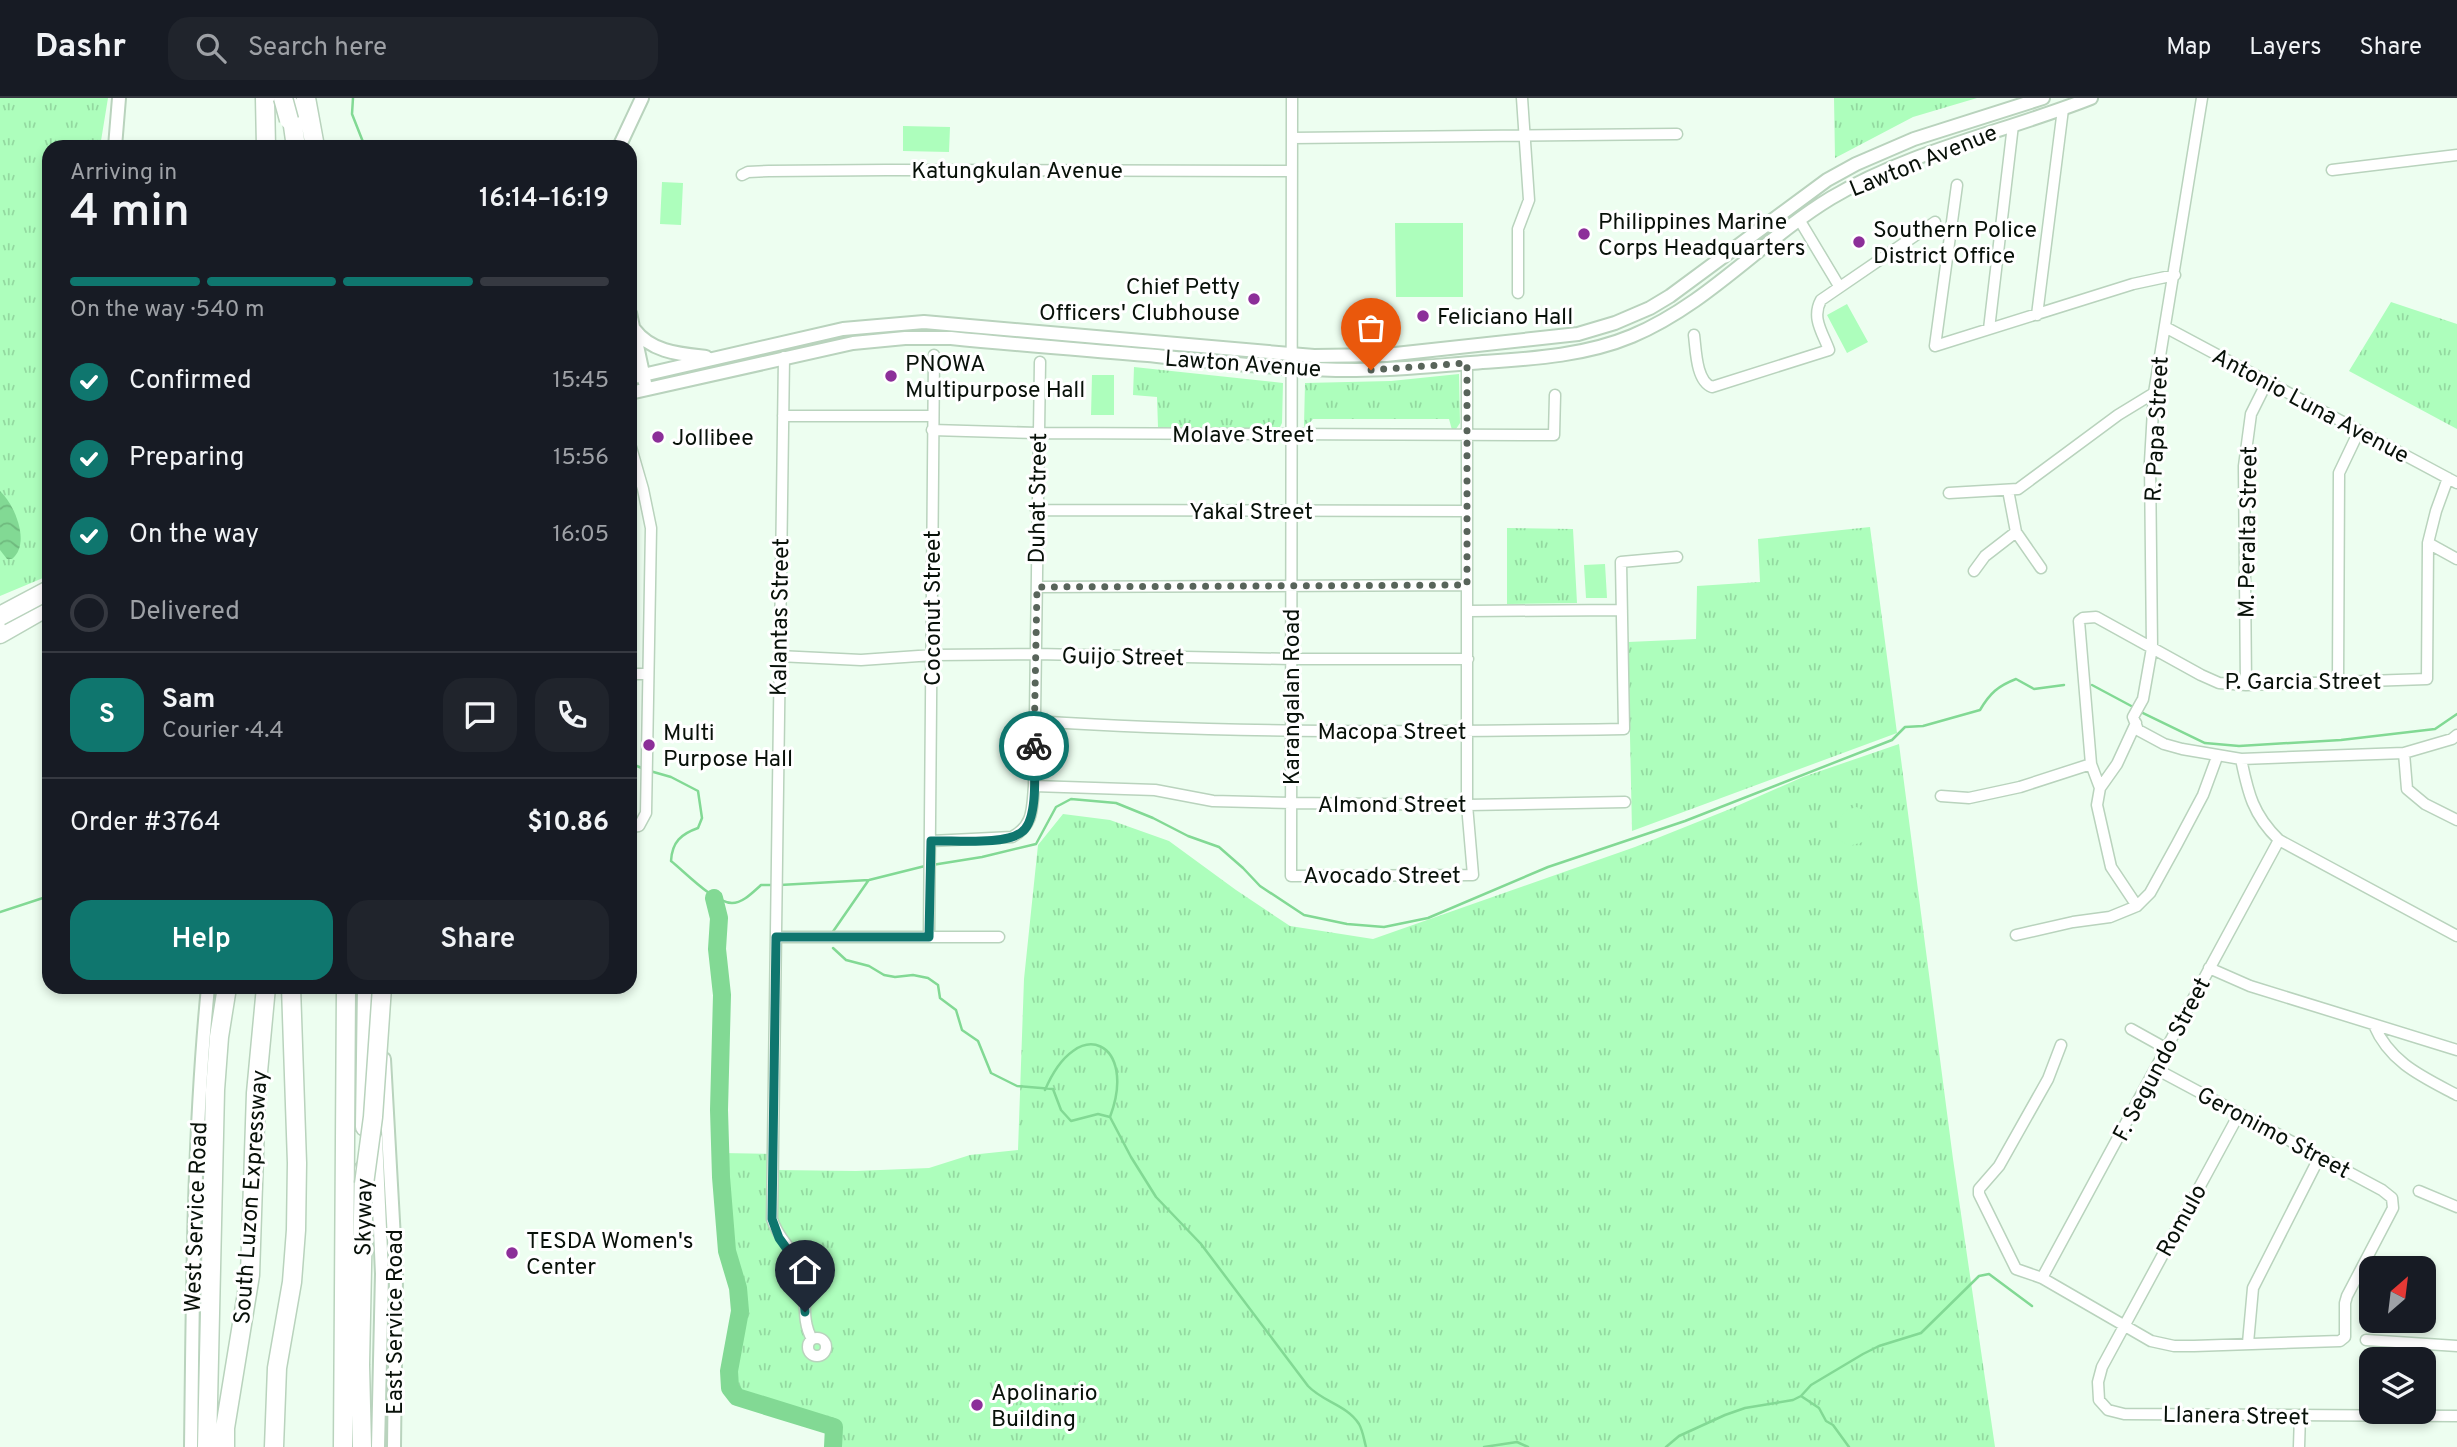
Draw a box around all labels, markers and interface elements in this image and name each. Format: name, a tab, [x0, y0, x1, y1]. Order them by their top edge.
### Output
search box	[168, 17, 658, 80]
text: Dashr	[35, 27, 126, 69]
icon: search	[192, 29, 230, 67]
text: Search here	[248, 32, 387, 65]
text: Map	[2166, 33, 2211, 63]
text: Layers	[2249, 33, 2321, 63]
text: Share	[2359, 33, 2422, 63]
street label: Lawton Avenue	[1846, 119, 2002, 205]
street label: Katungkulan Avenue	[911, 158, 1123, 187]
text: Arriving in	[70, 159, 177, 188]
text: 16:14–16:19	[479, 183, 609, 216]
text: 4 min	[70, 184, 190, 243]
place label: Philippines Marine Corps Headquarters	[1598, 209, 1806, 264]
place label: Southern Police District Office	[1873, 217, 2037, 272]
marker: Philippines Marine Corps Headquarters	[1576, 226, 1592, 242]
marker: Southern Police District Office	[1851, 234, 1867, 250]
place label: Chief Petty Officers' Clubhouse	[1039, 274, 1240, 329]
marker: Chief Petty Officers' Clubhouse	[1246, 291, 1262, 307]
text: On the way · 540 m	[70, 296, 264, 325]
pin	[1341, 298, 1401, 370]
place label: Feliciano Hall	[1437, 304, 1573, 333]
marker: Feliciano Hall	[1415, 308, 1431, 324]
icon: bag	[1352, 309, 1390, 347]
street label: Antonio Luna Avenue	[2206, 343, 2413, 471]
street label: Lawton Avenue	[1164, 346, 1322, 385]
place label: PNOWA Multipurpose Hall	[905, 351, 1085, 406]
street label: R. Papa Street	[2140, 355, 2177, 503]
icon: check	[70, 363, 108, 401]
text: Confirmed	[129, 365, 252, 398]
text: 15:45	[552, 367, 609, 396]
marker: PNOWA Multipurpose Hall	[883, 368, 899, 384]
street label: Molave Street	[1172, 422, 1314, 451]
place label: Jollibee	[672, 425, 754, 454]
marker: Jollibee	[650, 429, 666, 445]
street label: Duhat Street	[1024, 432, 1055, 564]
icon: check	[70, 440, 108, 478]
text: Preparing	[129, 442, 244, 475]
text: 15:56	[553, 444, 609, 473]
street label: M. Peralta Street	[2234, 446, 2265, 618]
street label: Yakal Street	[1189, 499, 1313, 528]
icon: check	[70, 517, 108, 555]
text: On the way	[129, 519, 259, 552]
text: 16:05	[552, 521, 609, 550]
street label: Coconut Street	[920, 530, 949, 686]
street label: Kalantas Street	[766, 538, 797, 696]
text: Delivered	[129, 596, 240, 629]
street label: Karangalan Road	[1279, 609, 1308, 785]
street label: Guijo Street	[1061, 643, 1185, 674]
street label: P. Garcia Street	[2225, 669, 2381, 698]
button: chat	[443, 678, 517, 752]
button: phone	[535, 678, 609, 752]
text: Sam	[162, 684, 215, 717]
text: S	[99, 699, 115, 732]
courier	[999, 711, 1069, 781]
text: Courier · 4.4	[162, 717, 284, 746]
street label: Macopa Street	[1318, 719, 1466, 748]
place label: Multi Purpose Hall	[663, 720, 793, 775]
icon: bike	[1015, 727, 1053, 765]
marker: Multi Purpose Hall	[641, 737, 657, 753]
street label: Almond Street	[1317, 792, 1467, 821]
text: Order #3764	[70, 807, 221, 840]
text: $10.86	[527, 807, 609, 840]
street label: Avocado Street	[1303, 863, 1461, 892]
button: Help	[70, 900, 333, 980]
button: Share	[347, 900, 609, 980]
street label: F. Segundo Street	[2108, 973, 2219, 1147]
street label: South Luzon Expressway	[229, 1069, 276, 1325]
street label: Geronimo Street	[2191, 1082, 2355, 1187]
street label: West Service Road	[180, 1121, 215, 1313]
street label: Skyway	[350, 1178, 381, 1256]
street label: Romulo	[2151, 1180, 2215, 1263]
place label: TESDA Women's Center	[526, 1228, 694, 1283]
street label: East Service Road	[382, 1229, 411, 1415]
pin	[775, 1240, 835, 1312]
marker: TESDA Women's Center	[504, 1245, 520, 1261]
icon: home	[786, 1251, 824, 1289]
north arrow	[2359, 1256, 2436, 1334]
map controls	[2359, 1256, 2436, 1424]
button: layers	[2359, 1347, 2436, 1424]
place label: Apolinario Building	[991, 1380, 1098, 1435]
marker: Apolinario Building	[969, 1397, 985, 1413]
street label: Llanera Street	[2162, 1402, 2309, 1433]

